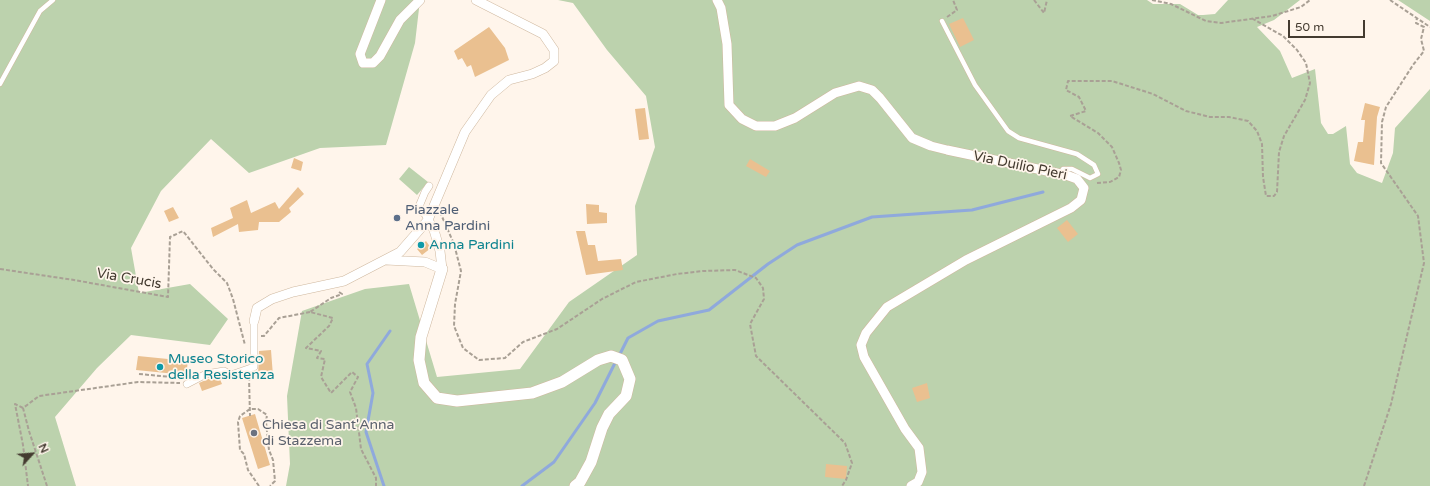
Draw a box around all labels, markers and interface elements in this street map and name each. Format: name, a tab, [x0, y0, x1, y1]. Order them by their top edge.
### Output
scale bar	[1290, 12, 1367, 38]
text: 50 m	[1295, 20, 1324, 34]
street label: Via Duilio Pieri	[971, 148, 1069, 184]
place label: Piazzale Anna Pardini	[405, 202, 490, 234]
marker: Piazzale Anna Pardini	[392, 213, 402, 223]
place label: Anna Pardini	[429, 237, 514, 253]
marker: Anna Pardini	[416, 240, 426, 250]
street label: Via Crucis	[95, 265, 163, 293]
place label: Museo Storico della Resistenza	[168, 351, 275, 384]
marker: Museo Storico della Resistenza	[155, 362, 165, 372]
place label: Chiesa di Sant'Anna di Stazzema	[262, 417, 394, 450]
marker: Chiesa di Sant'Anna di Stazzema	[249, 428, 259, 438]
north arrow	[12, 434, 52, 474]
text: N	[35, 442, 51, 455]

